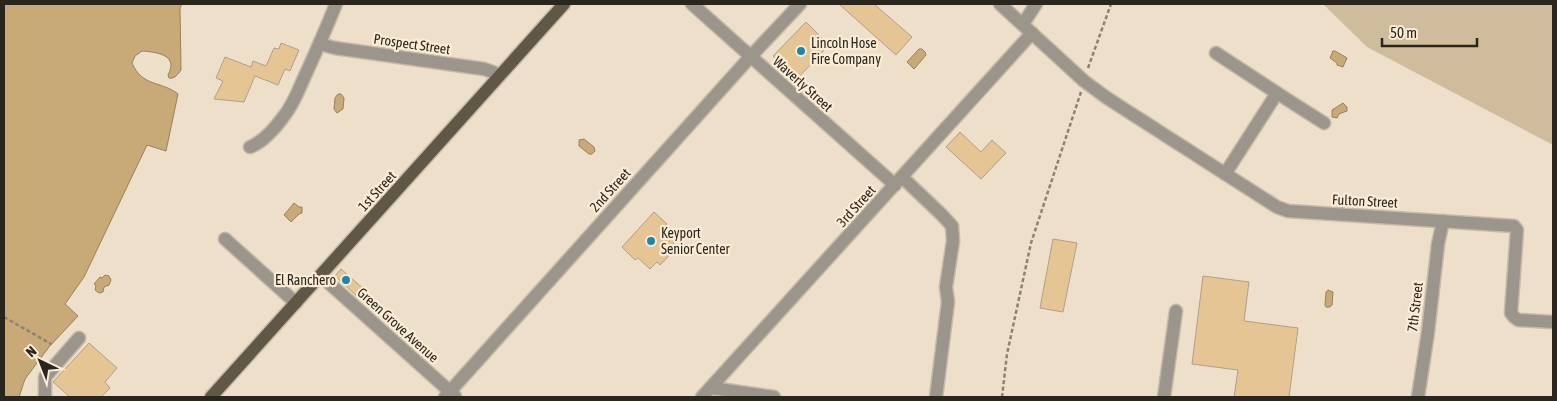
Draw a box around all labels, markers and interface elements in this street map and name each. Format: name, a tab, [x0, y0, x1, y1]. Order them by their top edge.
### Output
scale bar	[1382, 15, 1477, 47]
text: 50 m	[1390, 24, 1417, 41]
street label: Prospect Street	[373, 31, 451, 57]
place label: Lincoln Hose Fire Company	[811, 35, 881, 67]
marker: Lincoln Hose Fire Company	[795, 45, 807, 57]
street label: Waverly Street	[770, 53, 836, 115]
street label: 2nd Street	[586, 165, 634, 215]
street label: 1st Street	[355, 168, 399, 214]
street label: 3rd Street	[833, 182, 879, 230]
street label: Fulton Street	[1332, 191, 1398, 211]
place label: Keyport Senior Center	[661, 225, 731, 257]
marker: Keyport Senior Center	[645, 235, 657, 247]
place label: El Ranchero	[275, 272, 336, 288]
marker: El Ranchero	[340, 274, 352, 286]
street label: 7th Street	[1404, 281, 1426, 333]
street label: Green Grove Avenue	[354, 284, 442, 366]
north arrow	[15, 336, 65, 386]
text: N	[23, 343, 40, 360]

